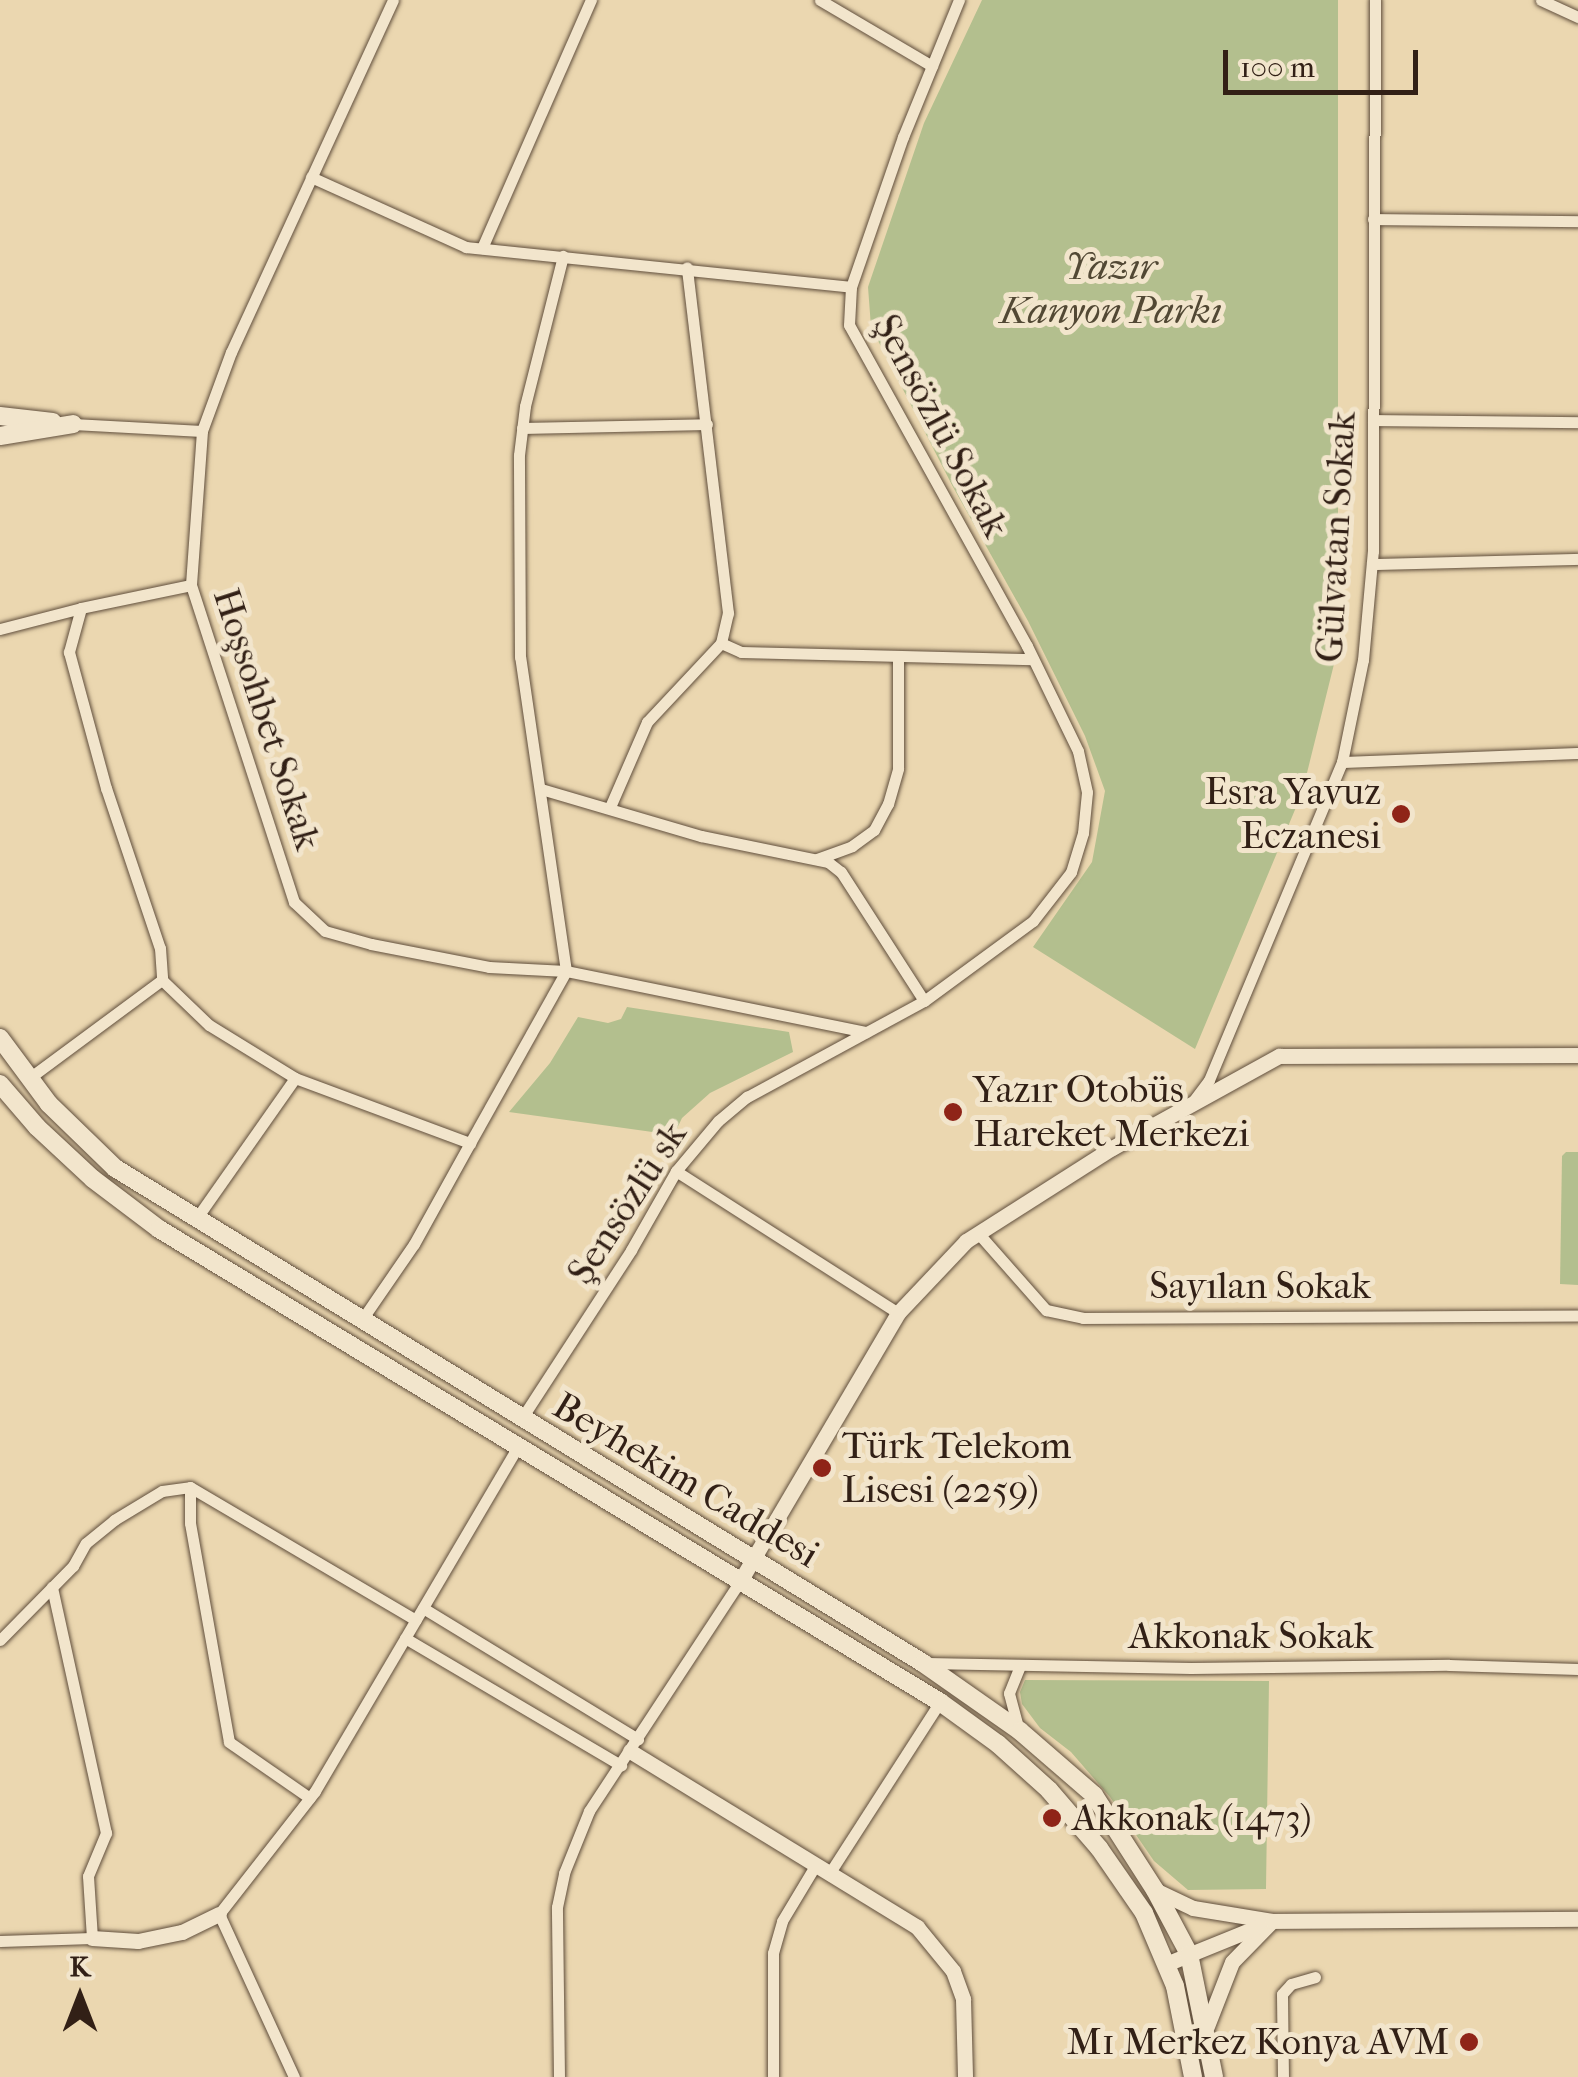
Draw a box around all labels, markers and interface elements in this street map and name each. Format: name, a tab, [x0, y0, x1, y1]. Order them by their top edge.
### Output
scale bar	[1228, 30, 1423, 92]
text: 100 m	[1240, 50, 1315, 85]
park label: Yazır Kanyon Parkı	[1000, 244, 1222, 333]
street label: Şensözlü Sokak	[863, 307, 1019, 545]
street label: Gülvatan Sokak	[1307, 410, 1365, 664]
street label: Hoşsohbet Sokak	[203, 582, 331, 856]
place label: Esra Yavuz Eczanesi	[1205, 769, 1381, 858]
marker: Esra Yavuz Eczanesi	[1390, 803, 1412, 825]
place label: Yazır Otobüs Hareket Merkezi	[973, 1067, 1250, 1156]
marker: Yazır Otobüs Hareket Merkezi	[942, 1101, 964, 1123]
street label: Şensözlü sk	[558, 1113, 696, 1293]
street label: Sayılan Sokak	[1149, 1263, 1371, 1309]
street label: Beyhekim Caddesi	[545, 1383, 827, 1577]
place label: Türk Telekom Lisesi (2259)	[842, 1423, 1071, 1512]
marker: Türk Telekom Lisesi (2259)	[811, 1457, 833, 1479]
street label: Akkonak Sokak	[1129, 1613, 1373, 1659]
place label: Akkonak (1473)	[1072, 1795, 1312, 1841]
marker: Akkonak (1473)	[1041, 1807, 1063, 1829]
north arrow	[30, 1947, 130, 2047]
text: K	[70, 1950, 90, 1983]
place label: M1 Merkez Konya AVM	[1067, 2019, 1449, 2065]
marker: M1 Merkez Konya AVM	[1458, 2031, 1480, 2053]

